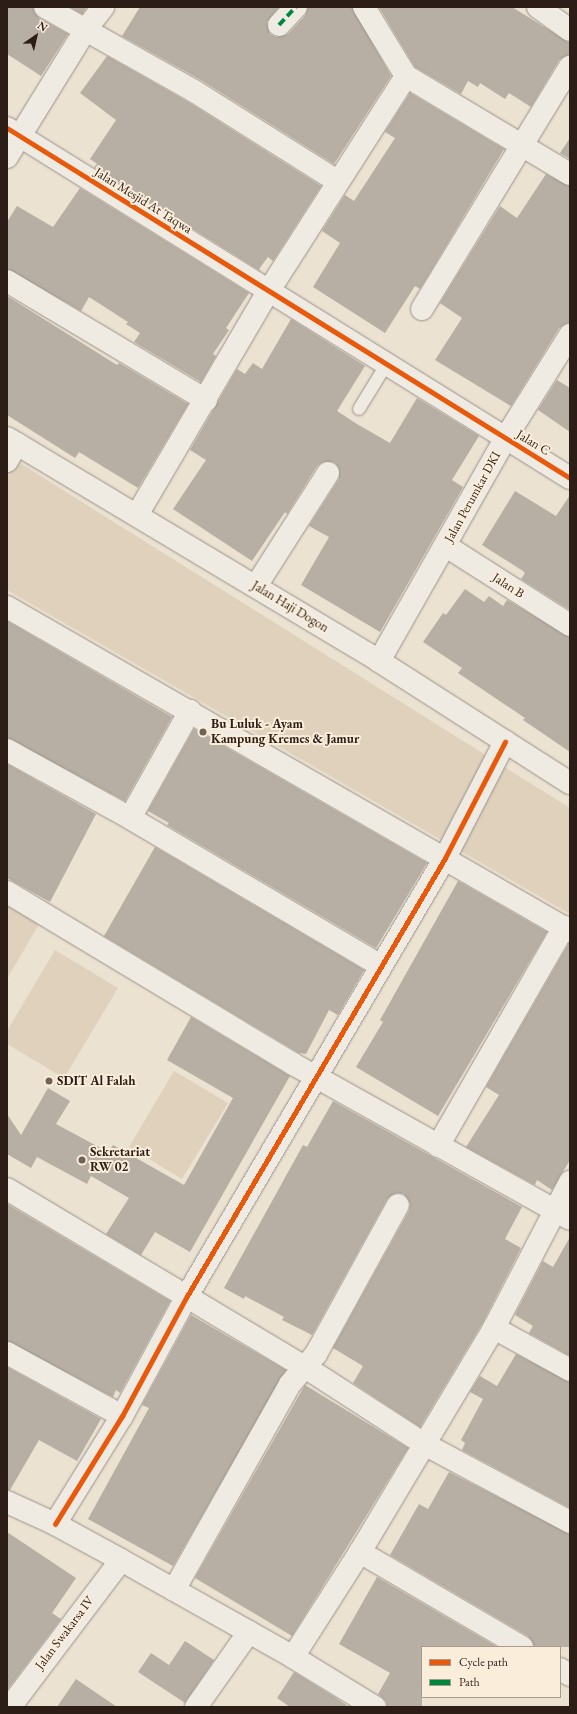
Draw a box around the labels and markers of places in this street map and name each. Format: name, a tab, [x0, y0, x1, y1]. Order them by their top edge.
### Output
place label: Bu Luluk - Ayam Kampung Kremes & Jamur	[211, 717, 359, 748]
marker: Bu Luluk - Ayam Kampung Kremes & Jamur	[198, 727, 208, 737]
place label: SDIT Al Falah	[57, 1073, 136, 1089]
marker: SDIT Al Falah	[44, 1076, 54, 1086]
place label: Sekretariat RW 02	[90, 1145, 150, 1176]
marker: Sekretariat RW 02	[77, 1155, 87, 1165]

